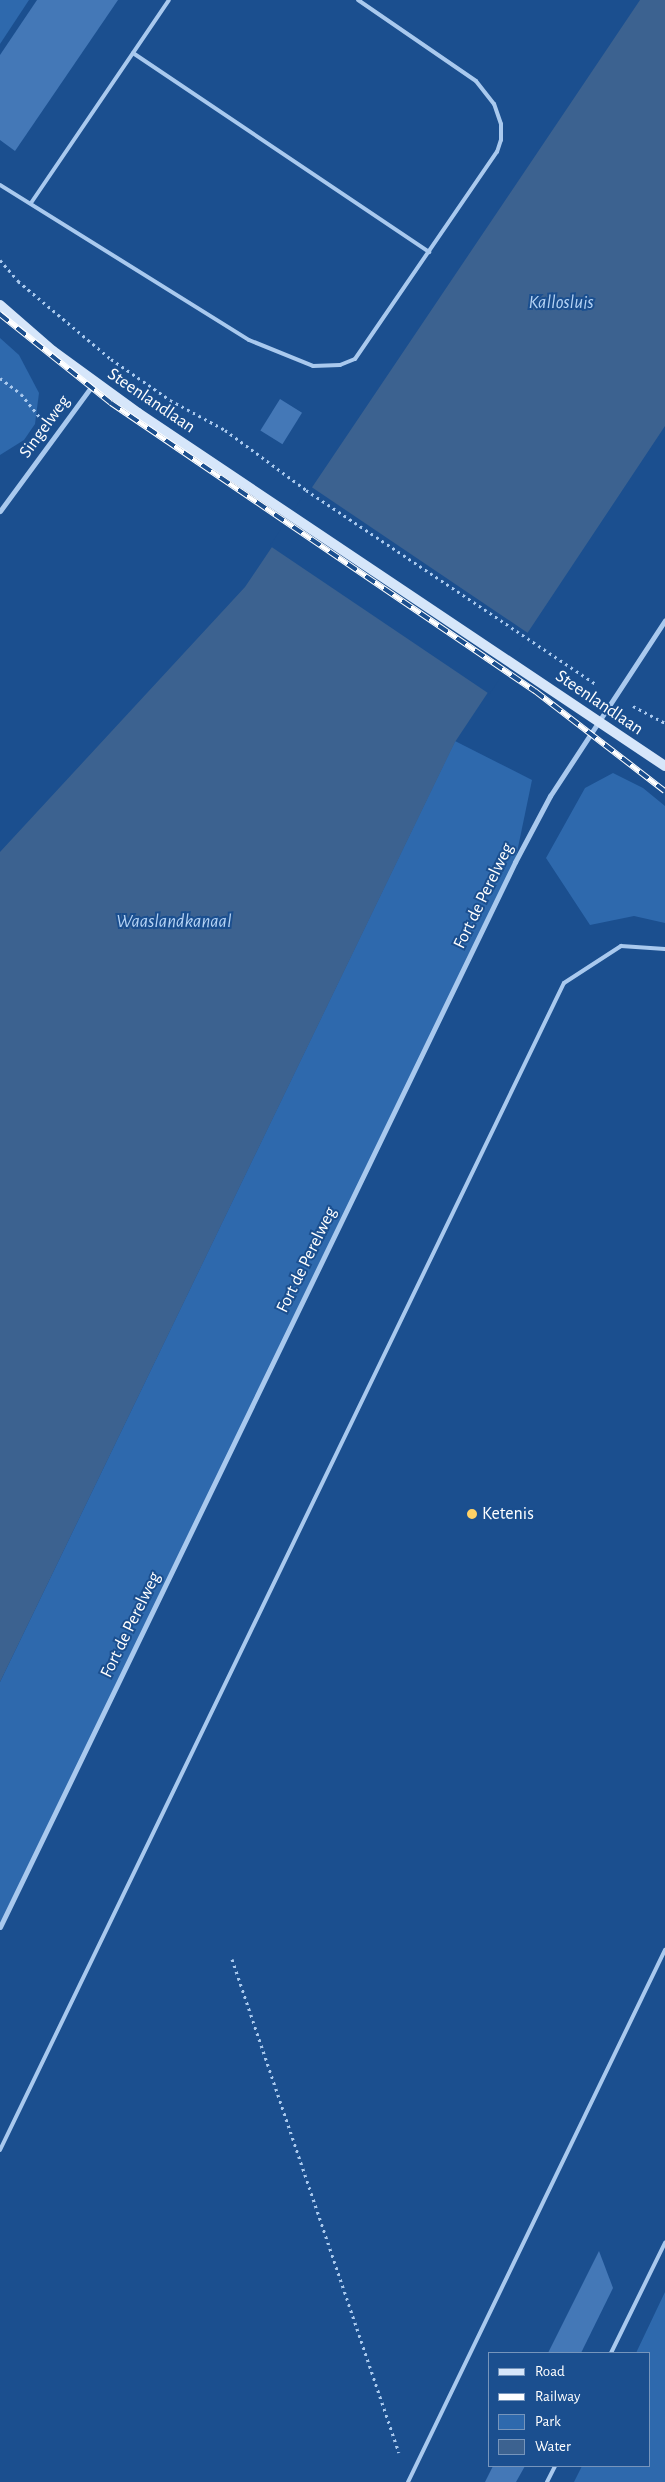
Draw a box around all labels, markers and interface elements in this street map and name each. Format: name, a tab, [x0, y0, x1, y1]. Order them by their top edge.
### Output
water label: Kallosluis	[529, 292, 593, 314]
street label: Steenlandlaan	[103, 364, 199, 438]
street label: Singelweg	[15, 391, 75, 463]
street label: Steenlandlaan	[551, 666, 647, 740]
street label: Fort de Perelweg	[449, 840, 519, 952]
water label: Waaslandkanaal	[116, 911, 232, 933]
street label: Fort de Perelweg	[272, 1204, 342, 1316]
place label: Ketenis	[482, 1503, 534, 1525]
marker: Ketenis	[466, 1508, 478, 1520]
street label: Fort de Perelweg	[96, 1569, 166, 1681]
legend	[488, 2352, 650, 2467]
text: Road	[535, 2364, 565, 2379]
text: Railway	[535, 2389, 580, 2404]
text: Park	[535, 2414, 561, 2429]
text: Water	[535, 2439, 571, 2454]

